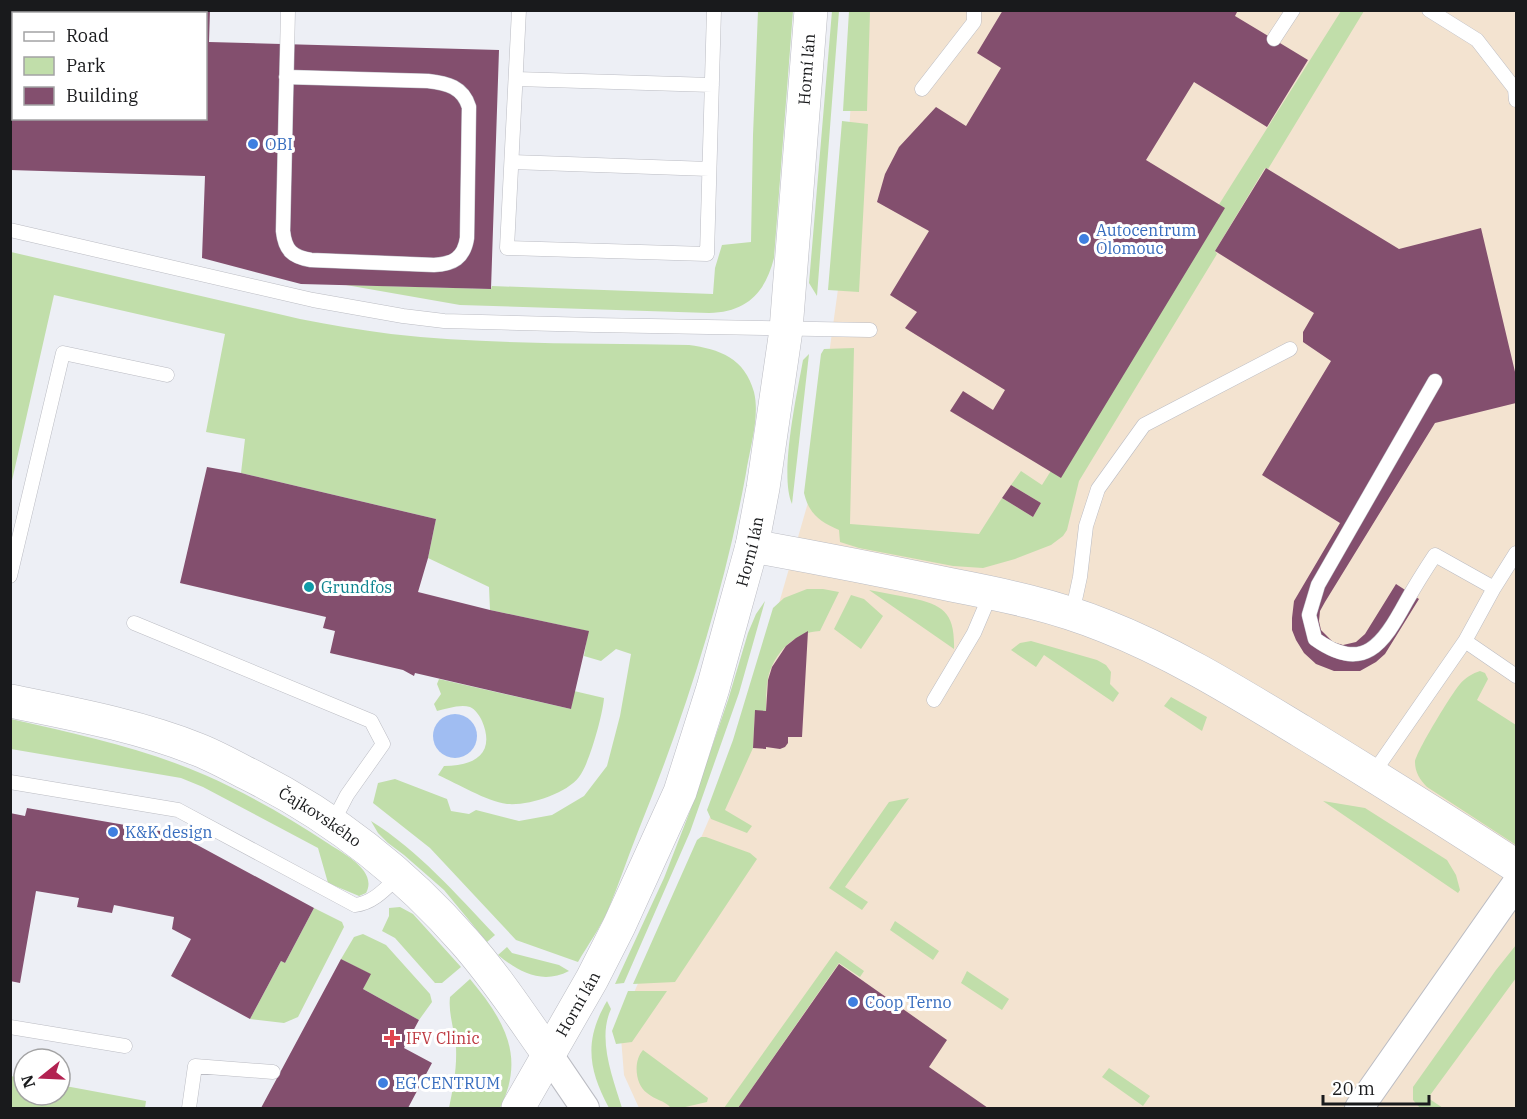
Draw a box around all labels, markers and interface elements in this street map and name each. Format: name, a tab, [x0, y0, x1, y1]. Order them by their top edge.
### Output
legend	[12, 12, 207, 120]
text: Road	[66, 24, 109, 47]
street label: Horní lán	[794, 33, 819, 106]
text: Park	[66, 54, 106, 77]
text: Building	[66, 84, 138, 107]
place label: OBI	[265, 134, 293, 154]
marker: OBI	[246, 137, 260, 151]
place label: Autocentrum Olomouc	[1096, 220, 1197, 258]
marker: Autocentrum Olomouc	[1077, 232, 1091, 246]
street label: Horní lán	[731, 515, 767, 589]
place label: Grundfos	[321, 577, 392, 597]
marker: Grundfos	[302, 580, 316, 594]
street label: Čajkovského	[275, 781, 366, 851]
place label: K&K design	[125, 822, 212, 842]
marker: K&K design	[106, 825, 120, 839]
street label: Horní lán	[551, 968, 604, 1040]
place label: Coop Terno	[865, 992, 952, 1012]
marker: Coop Terno	[846, 995, 860, 1009]
place label: IFV Clinic	[406, 1028, 480, 1048]
marker: IFV Clinic	[383, 1029, 401, 1047]
north arrow	[12, 1047, 72, 1107]
scale bar	[1323, 1068, 1430, 1106]
text: N	[16, 1073, 39, 1091]
place label: EG CENTRUM	[395, 1073, 500, 1093]
marker: EG CENTRUM	[376, 1076, 390, 1090]
text: 20 m	[1332, 1077, 1375, 1100]

